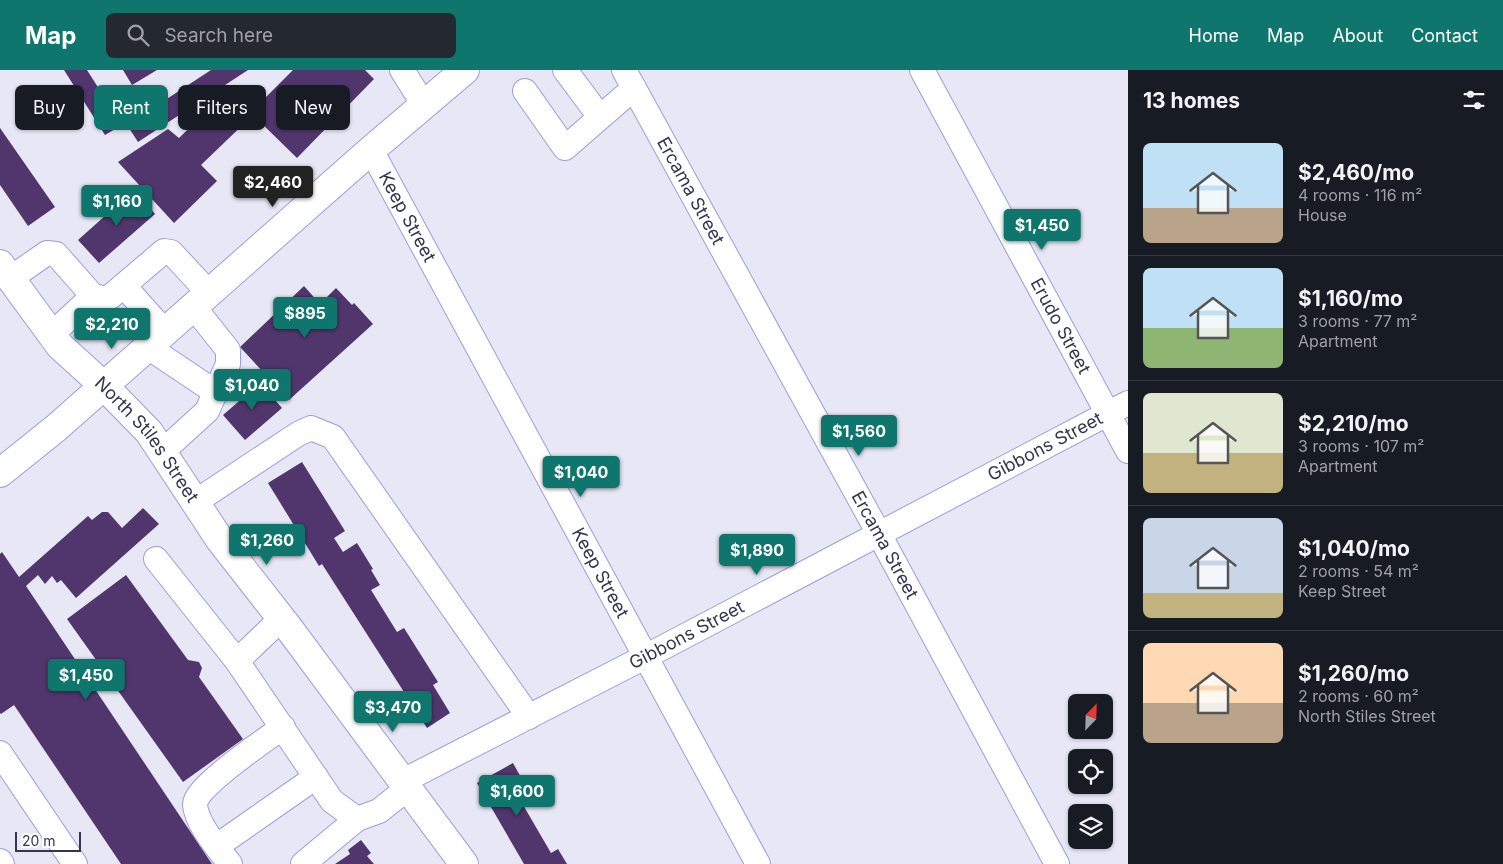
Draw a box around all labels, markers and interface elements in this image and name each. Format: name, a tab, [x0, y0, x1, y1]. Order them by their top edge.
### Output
search box	[106, 13, 456, 58]
text: Map	[25, 21, 76, 50]
icon: search	[124, 21, 152, 49]
text: Search here	[164, 24, 273, 47]
text: Home	[1189, 25, 1239, 46]
text: Map	[1267, 25, 1304, 46]
text: About	[1332, 25, 1383, 46]
text: Contact	[1411, 25, 1478, 46]
chip: Buy	[15, 85, 84, 130]
chip: Rent	[94, 85, 168, 130]
chip: Filters	[178, 85, 266, 130]
chip: New	[276, 85, 350, 130]
icon: filters	[1460, 86, 1488, 114]
text: 13 homes	[1143, 88, 1240, 113]
street label: Ercama Street	[653, 133, 729, 248]
text: $2,460/mo	[1298, 160, 1414, 185]
icon: home	[1183, 163, 1243, 223]
pin: $2,460	[232, 166, 314, 208]
street label: Keep Street	[375, 168, 441, 265]
text: $2,460	[244, 172, 302, 192]
pin: $1,160	[76, 184, 158, 227]
text: 4 rooms · 116 m²	[1298, 185, 1422, 205]
text: $1,160	[92, 191, 142, 211]
text: House	[1298, 205, 1347, 225]
pin: $1,450	[1001, 208, 1083, 251]
text: $1,450	[1015, 215, 1069, 235]
street label: Erudo Street	[1026, 274, 1095, 377]
text: $1,160/mo	[1298, 286, 1403, 311]
icon: home	[1183, 288, 1243, 348]
pin: $895	[275, 296, 335, 339]
text: $895	[284, 303, 326, 323]
pin: $2,210	[71, 308, 153, 350]
text: 3 rooms · 77 m²	[1298, 311, 1417, 331]
text: $2,210	[85, 314, 139, 334]
text: Apartment	[1298, 331, 1378, 351]
pin: $1,040	[211, 368, 293, 411]
street label: North Stiles Street	[91, 372, 203, 506]
text: $1,040	[225, 375, 279, 395]
street label: Gibbons Street	[984, 407, 1106, 485]
text: $2,210/mo	[1298, 411, 1409, 436]
icon: home	[1183, 413, 1243, 473]
pin: $1,560	[818, 414, 900, 457]
text: $1,560	[832, 421, 886, 441]
text: 3 rooms · 107 m²	[1298, 436, 1424, 456]
pin: $1,040	[540, 456, 622, 498]
text: Apartment	[1298, 456, 1378, 476]
text: $1,040	[554, 462, 608, 482]
street label: Ercama Street	[847, 487, 923, 603]
pin: $1,260	[226, 524, 308, 566]
street label: Keep Street	[568, 524, 634, 621]
text: $1,260	[240, 530, 294, 550]
pin: $1,890	[716, 534, 798, 576]
text: $1,040/mo	[1298, 536, 1410, 561]
icon: home	[1183, 538, 1243, 598]
text: $1,890	[730, 540, 784, 560]
text: 2 rooms · 54 m²	[1298, 561, 1419, 581]
text: Keep Street	[1298, 581, 1386, 601]
street label: Gibbons Street	[626, 596, 747, 673]
pin: $1,450	[45, 658, 127, 701]
text: $1,260/mo	[1298, 661, 1409, 686]
icon: home	[1183, 663, 1243, 723]
text: $1,450	[59, 665, 113, 685]
text: 2 rooms · 60 m²	[1298, 686, 1419, 706]
pin: $3,470	[352, 690, 434, 733]
north arrow	[1068, 694, 1112, 739]
map controls	[1068, 694, 1113, 849]
text: $3,470	[365, 697, 421, 717]
text: North Stiles Street	[1298, 706, 1436, 726]
button: locate	[1068, 749, 1113, 794]
pin: $1,600	[476, 774, 558, 817]
text: $1,600	[490, 781, 544, 801]
button: layers	[1068, 804, 1113, 849]
scale bar	[15, 829, 81, 852]
text: 20 m	[22, 832, 56, 849]

